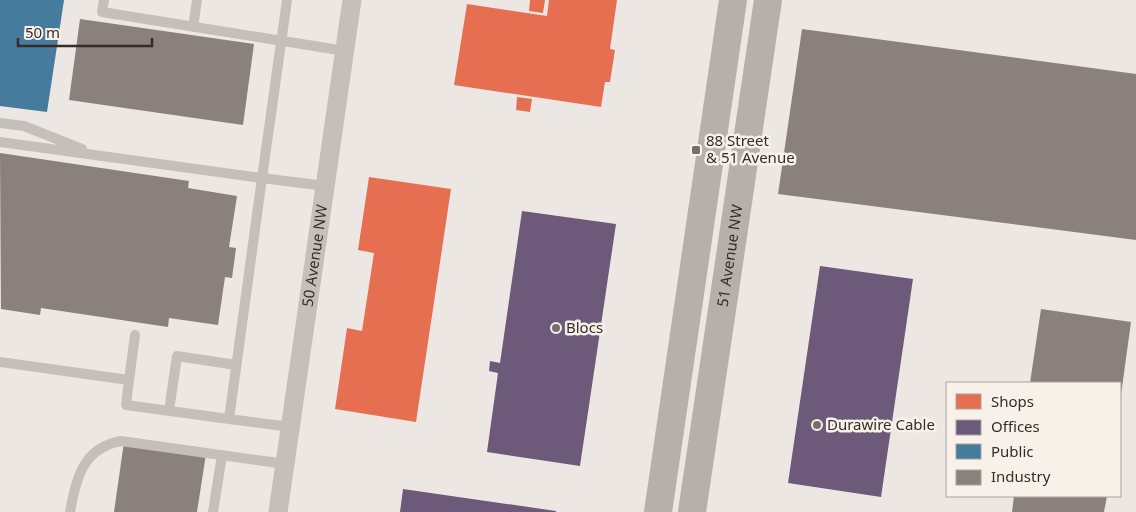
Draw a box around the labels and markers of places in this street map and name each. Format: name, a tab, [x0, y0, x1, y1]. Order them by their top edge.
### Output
place label: 88 Street & 51 Avenue	[706, 130, 795, 167]
marker: 88 Street & 51 Avenue	[690, 144, 702, 156]
place label: Blocs	[566, 317, 603, 337]
marker: Blocs	[550, 322, 562, 334]
place label: Durawire Cable	[827, 414, 935, 434]
marker: Durawire Cable	[811, 419, 823, 431]

